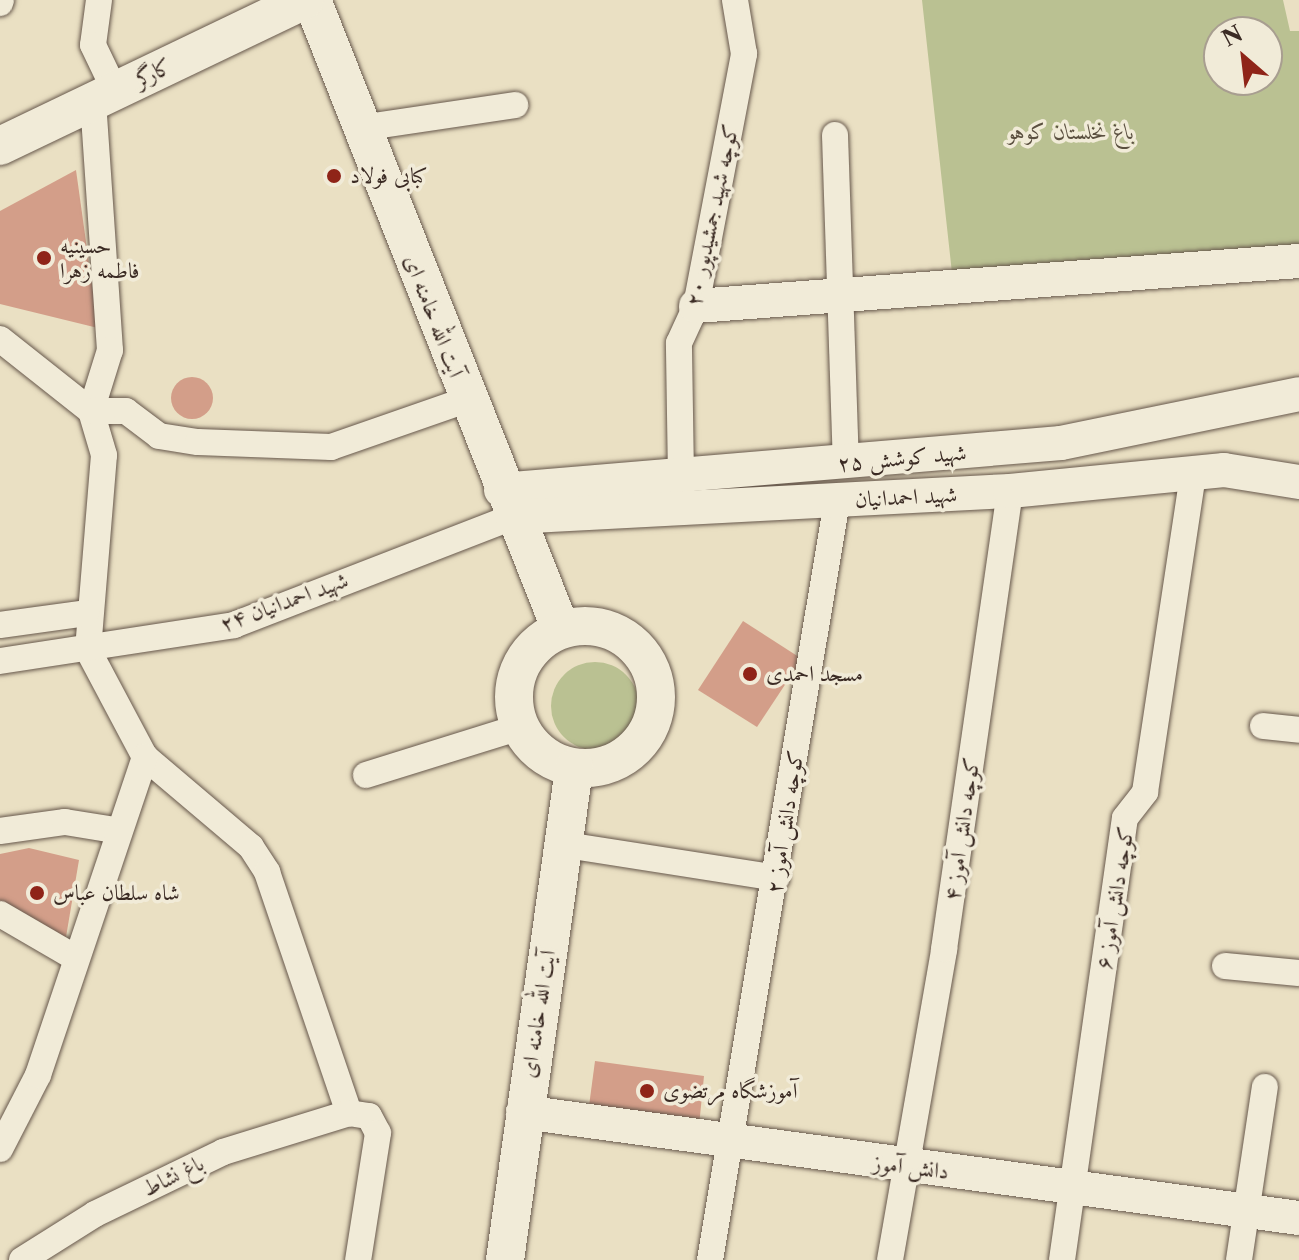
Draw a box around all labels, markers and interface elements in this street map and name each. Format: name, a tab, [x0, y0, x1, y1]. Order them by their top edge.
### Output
north arrow	[1203, 16, 1283, 96]
text: N	[1218, 20, 1247, 53]
street label: کارگر	[130, 53, 176, 93]
park label: باغ نخلستان کوهو	[1008, 119, 1134, 145]
street label: کوچه شهید جمشیدپور ۲۰	[680, 122, 744, 308]
place label: کبابی فولاد	[350, 163, 428, 189]
marker: کبابی فولاد	[325, 167, 343, 185]
place label: حسینیه فاطمه زهرا	[60, 232, 139, 284]
marker: حسینیه فاطمه زهرا	[35, 249, 53, 267]
street label: آیت الله خامنه ای	[399, 251, 469, 381]
street label: شهید کوشش ۲۵	[836, 439, 968, 477]
street label: شهید احمدانیان	[854, 481, 958, 513]
street label: شهید احمدانیان ۲۴	[216, 567, 352, 637]
place label: مسجد احمدی	[766, 661, 863, 687]
marker: مسجد احمدی	[741, 665, 759, 683]
street label: کوچه دانش آموز ۲	[761, 749, 809, 895]
street label: کوچه دانش آموز ۴	[939, 756, 985, 902]
street label: کوچه دانش آموز ۶	[1091, 825, 1139, 971]
place label: شاه سلطان عباس	[53, 880, 180, 906]
marker: شاه سلطان عباس	[28, 884, 46, 902]
street label: آیت الله خامنه ای	[515, 948, 561, 1080]
place label: آموزشگاه مرتضوی	[663, 1078, 797, 1104]
marker: آموزشگاه مرتضوی	[638, 1082, 656, 1100]
street label: دانش آموز	[872, 1149, 950, 1185]
street label: باغ نشاط	[138, 1150, 208, 1202]

